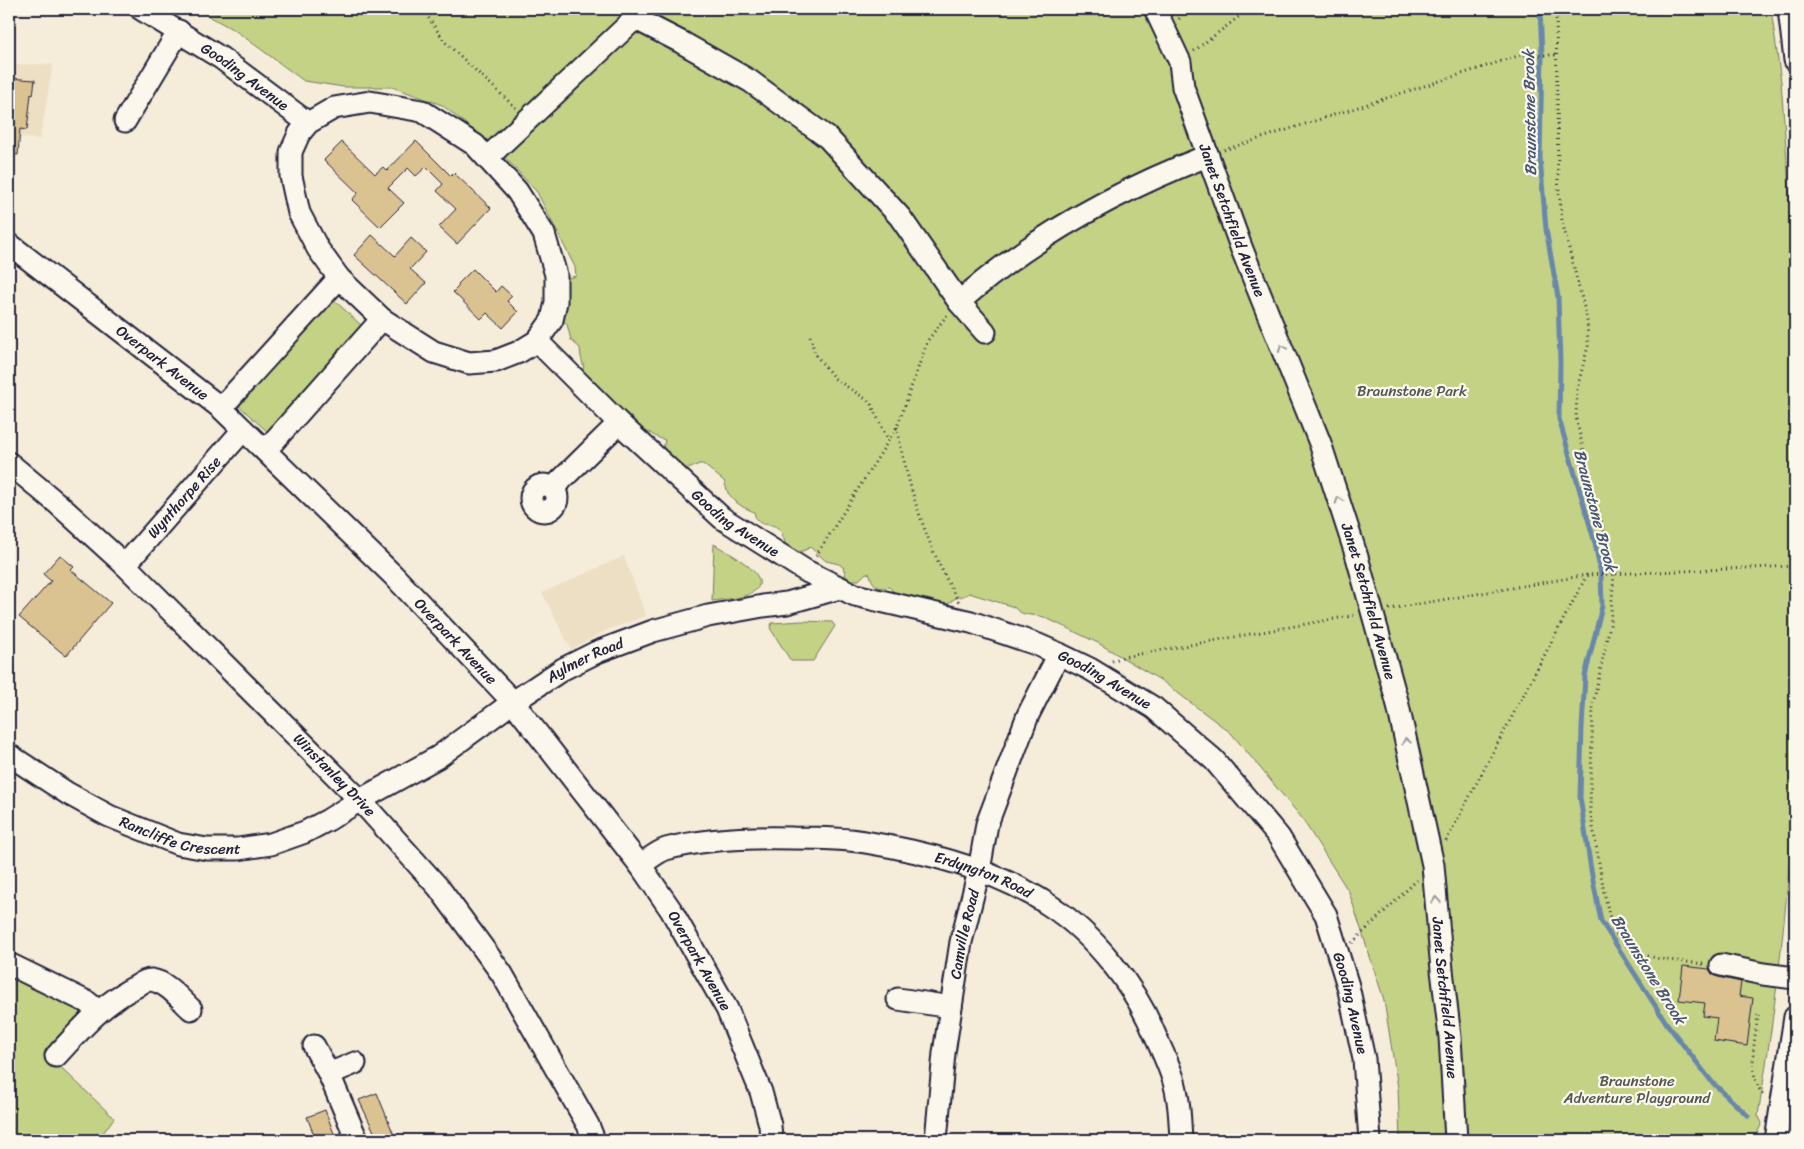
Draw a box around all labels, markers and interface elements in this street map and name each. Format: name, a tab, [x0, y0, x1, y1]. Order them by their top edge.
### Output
street label: Gooding Avenue	[196, 35, 295, 118]
water label: Braunstone Brook	[1514, 47, 1545, 176]
street label: Janet Setchfield Avenue	[1191, 139, 1273, 301]
street label: Overpark Avenue	[110, 318, 215, 407]
one-way arrow	[1277, 344, 1288, 353]
park label: Braunstone Park	[1357, 378, 1468, 404]
water label: Braunstone Brook	[1565, 446, 1626, 577]
street label: Wynthorpe Rise	[141, 450, 228, 544]
street label: Gooding Avenue	[685, 483, 785, 564]
one-way arrow	[1335, 496, 1345, 504]
street label: Janet Setchfield Avenue	[1333, 518, 1404, 683]
street label: Overpark Avenue	[408, 592, 504, 691]
street label: Aylmer Road	[540, 630, 628, 690]
street label: Gooding Avenue	[1053, 642, 1156, 716]
street label: Winstanley Drive	[287, 727, 382, 823]
one-way arrow	[1401, 736, 1412, 745]
street label: Rancliffe Crescent	[115, 809, 241, 862]
street label: Erdyngton Road	[932, 844, 1039, 906]
street label: Camville Road	[942, 885, 987, 981]
one-way arrow	[1431, 896, 1442, 904]
street label: Overpark Avenue	[661, 906, 739, 1016]
water label: Braunstone Brook	[1603, 908, 1695, 1032]
street label: Janet Setchfield Avenue	[1424, 915, 1465, 1080]
street label: Gooding Avenue	[1325, 949, 1376, 1057]
park label: Braunstone Adventure Playground	[1563, 1068, 1711, 1111]

